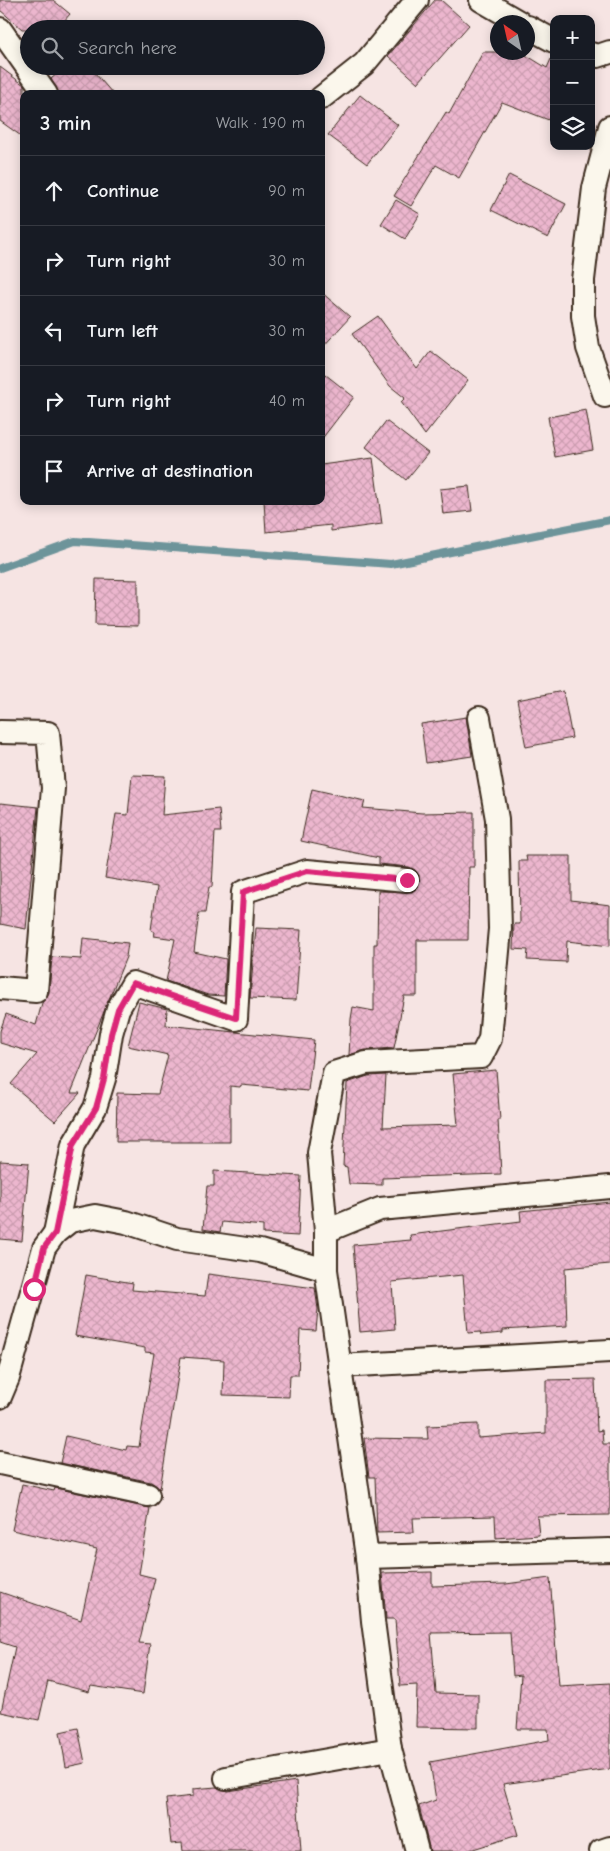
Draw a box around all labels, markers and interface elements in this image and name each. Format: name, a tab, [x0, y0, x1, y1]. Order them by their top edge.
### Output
north arrow	[490, 15, 535, 60]
map controls	[550, 15, 595, 150]
button: +	[550, 15, 595, 60]
search box	[20, 20, 325, 75]
icon: search	[38, 34, 66, 62]
text: Search here	[78, 37, 177, 59]
button: −	[550, 60, 595, 105]
button: layers	[550, 105, 595, 150]
text: 3 min	[40, 111, 91, 135]
text: Walk · 190 m	[216, 114, 305, 132]
icon: ahead	[40, 177, 68, 205]
text: Continue	[87, 180, 159, 202]
text: 90 m	[268, 182, 305, 200]
icon: right	[40, 247, 68, 275]
text: Turn right	[87, 250, 171, 272]
text: 30 m	[269, 252, 305, 270]
icon: left	[40, 317, 68, 345]
text: Turn left	[87, 320, 158, 342]
text: 30 m	[269, 322, 305, 340]
icon: right	[40, 387, 68, 415]
text: Turn right	[87, 390, 171, 412]
text: 40 m	[269, 392, 305, 410]
icon: arrive	[40, 457, 68, 485]
text: Arrive at destination	[87, 460, 253, 482]
route end	[396, 869, 419, 892]
route start	[23, 1278, 46, 1301]

